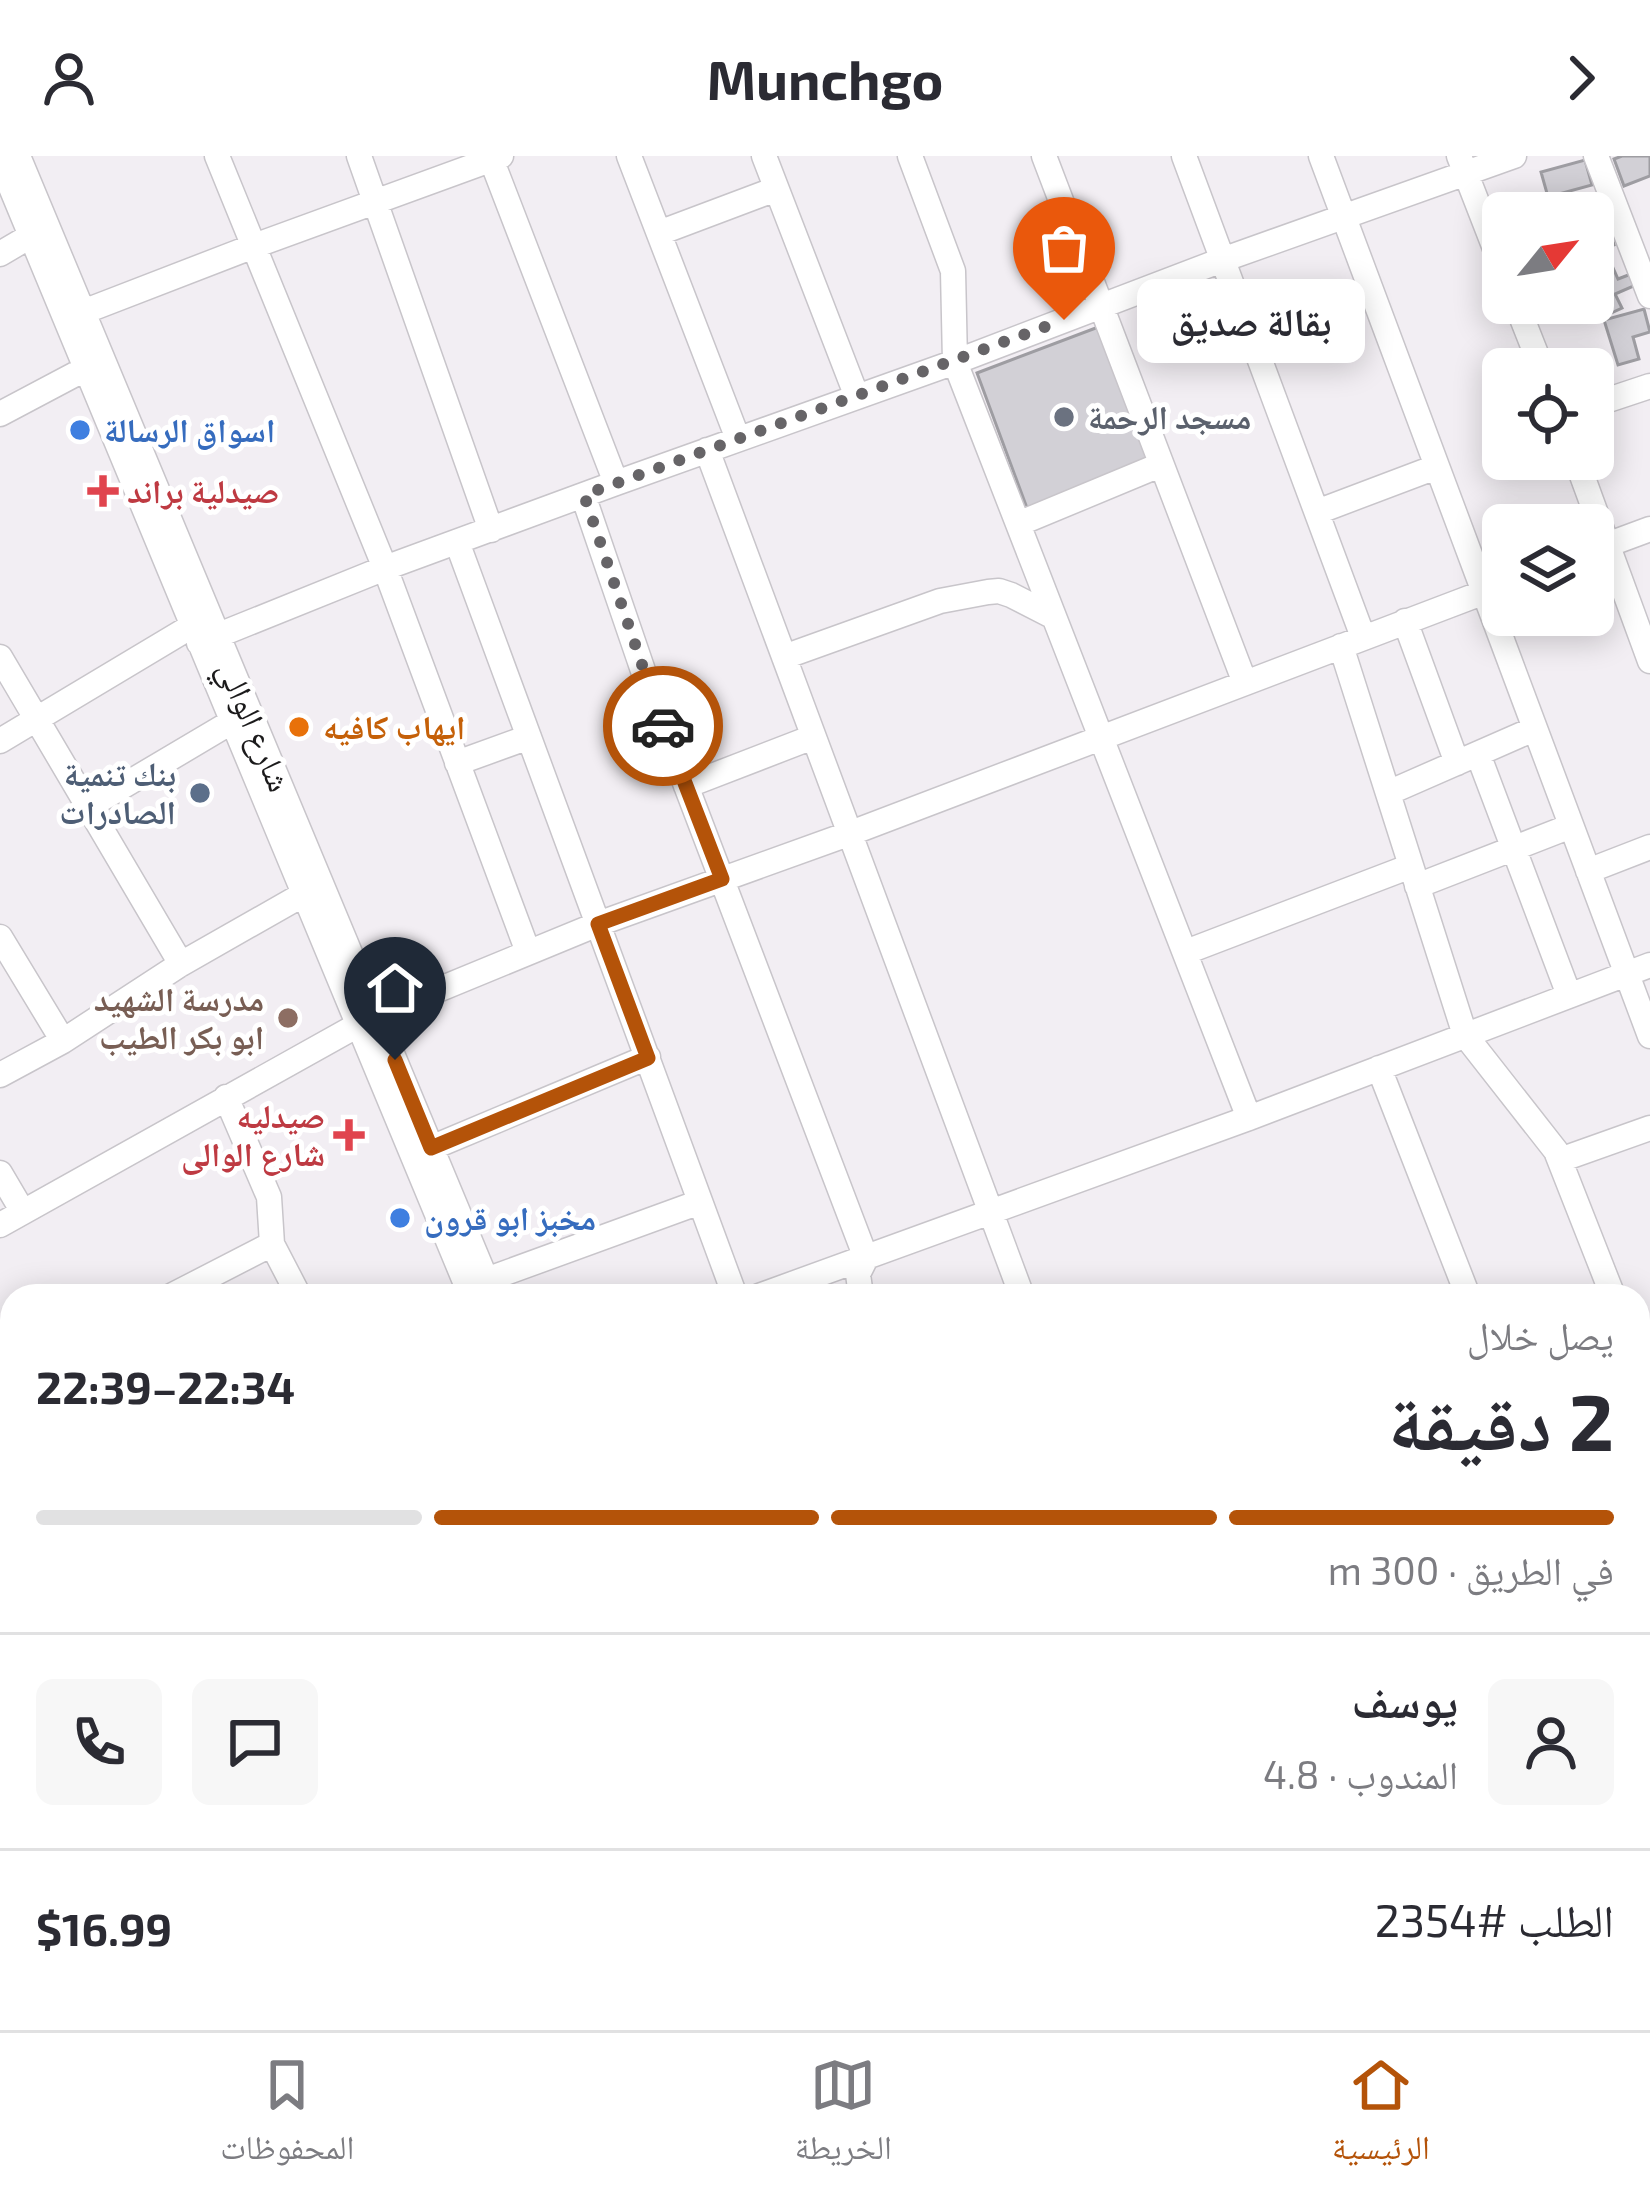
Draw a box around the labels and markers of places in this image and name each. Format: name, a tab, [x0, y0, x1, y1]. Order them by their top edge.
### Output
pin	[1013, 197, 1115, 320]
callout: بقالة صديق	[1136, 278, 1364, 362]
place label: مسجد الرحمة	[1088, 396, 1251, 436]
marker: مسجد الرحمة	[1051, 404, 1077, 430]
place label: اسواق الرسالة	[104, 409, 275, 450]
marker: اسواق الرسالة	[67, 417, 93, 443]
place label: صيدلية براند	[127, 470, 279, 511]
marker: صيدلية براند	[90, 478, 116, 504]
place label: ايهاب كافيه	[323, 706, 466, 747]
marker: ايهاب كافيه	[286, 714, 312, 740]
place label: بنك تنمية الصادرات	[59, 753, 176, 831]
marker: بنك تنمية الصادرات	[187, 780, 213, 806]
pin	[344, 937, 446, 1060]
place label: مدرسة الشهيد ابو بكر الطيب	[94, 978, 264, 1057]
marker: مدرسة الشهيد ابو بكر الطيب	[275, 1005, 301, 1031]
place label: صيدليه شارع الوالى	[181, 1095, 325, 1176]
marker: صيدليه شارع الوالى	[336, 1122, 362, 1148]
place label: مخبز ابو قرون	[424, 1197, 596, 1238]
marker: مخبز ابو قرون	[387, 1205, 413, 1231]

